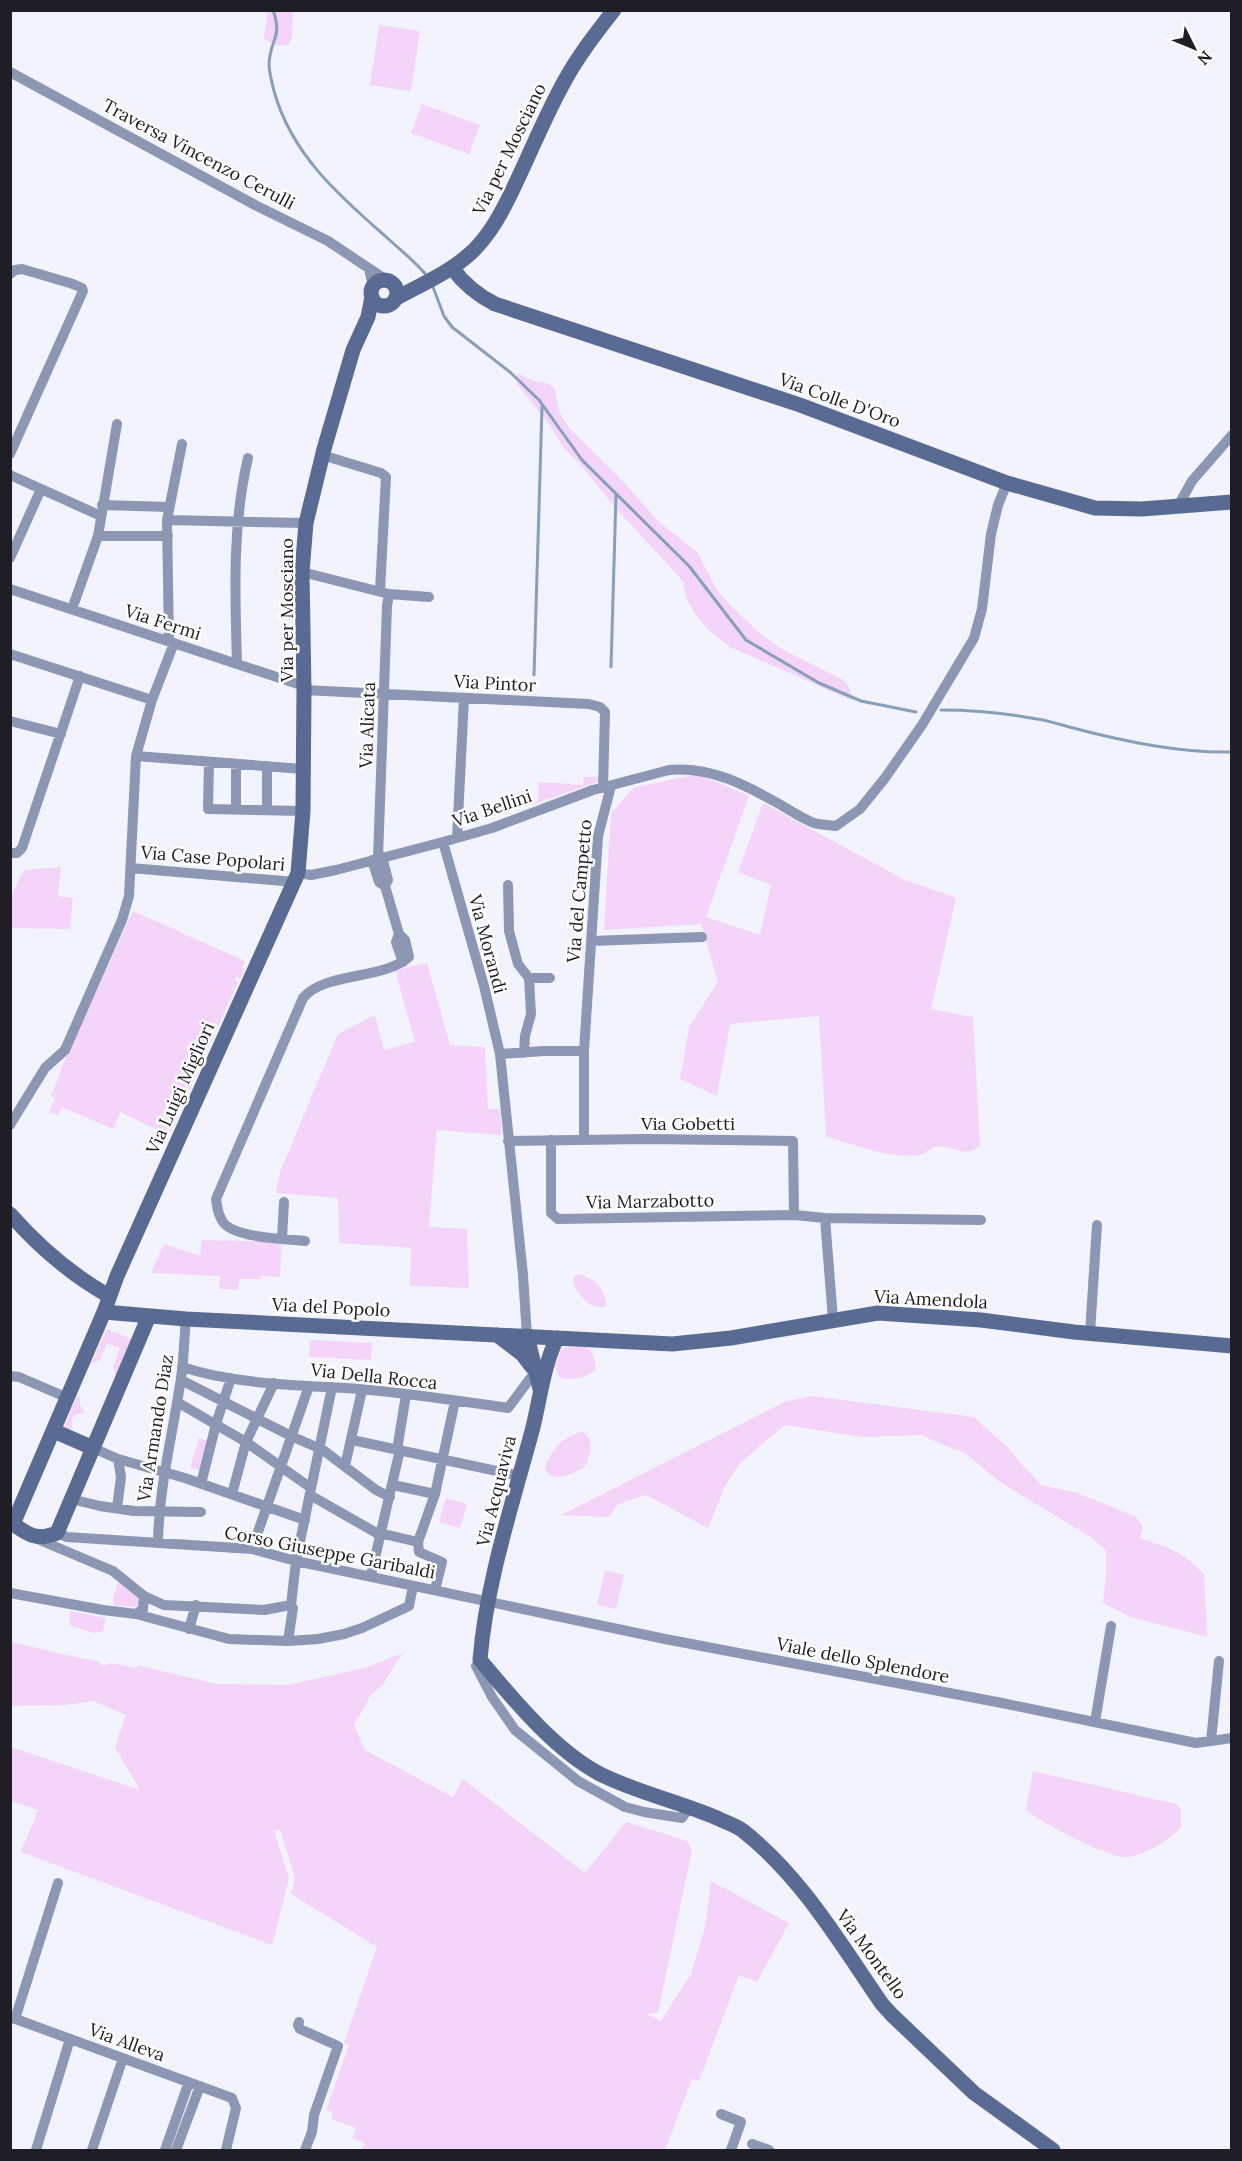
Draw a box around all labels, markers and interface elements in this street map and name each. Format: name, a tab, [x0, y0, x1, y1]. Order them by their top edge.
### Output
north arrow	[1164, 18, 1224, 78]
text: N	[1193, 47, 1217, 70]
street label: Via per Mosciano	[467, 79, 551, 220]
street label: Traversa Vincenzo Cerulli	[99, 93, 299, 215]
street label: Via Colle D'Oro	[775, 367, 904, 433]
street label: Via per Mosciano	[275, 538, 298, 683]
street label: Via Fermi	[121, 599, 204, 645]
street label: Via Pintor	[452, 669, 537, 697]
street label: Via Alicata	[354, 681, 380, 770]
street label: Via Bellini	[448, 784, 535, 833]
street label: Via del Campetto	[561, 818, 597, 965]
street label: Via Case Popolari	[139, 840, 286, 876]
street label: Via Morandi	[464, 891, 512, 996]
street label: Via Luigi Migliori	[140, 1018, 219, 1159]
street label: Via Gobetti	[640, 1112, 735, 1135]
street label: Via Marzabotto	[585, 1188, 714, 1214]
street label: Via Amendola	[872, 1284, 989, 1313]
street label: Via del Popolo	[270, 1292, 391, 1322]
street label: Via Armando Diaz	[132, 1353, 178, 1504]
street label: Via Della Rocca	[308, 1358, 439, 1394]
street label: Via Acquaviva	[471, 1433, 521, 1550]
street label: Corso Giuseppe Garibaldi	[223, 1520, 437, 1584]
street label: Viale dello Splendore	[773, 1632, 952, 1688]
street label: Via Montello	[831, 1904, 912, 2003]
street label: Via Alleva	[85, 2017, 168, 2066]

